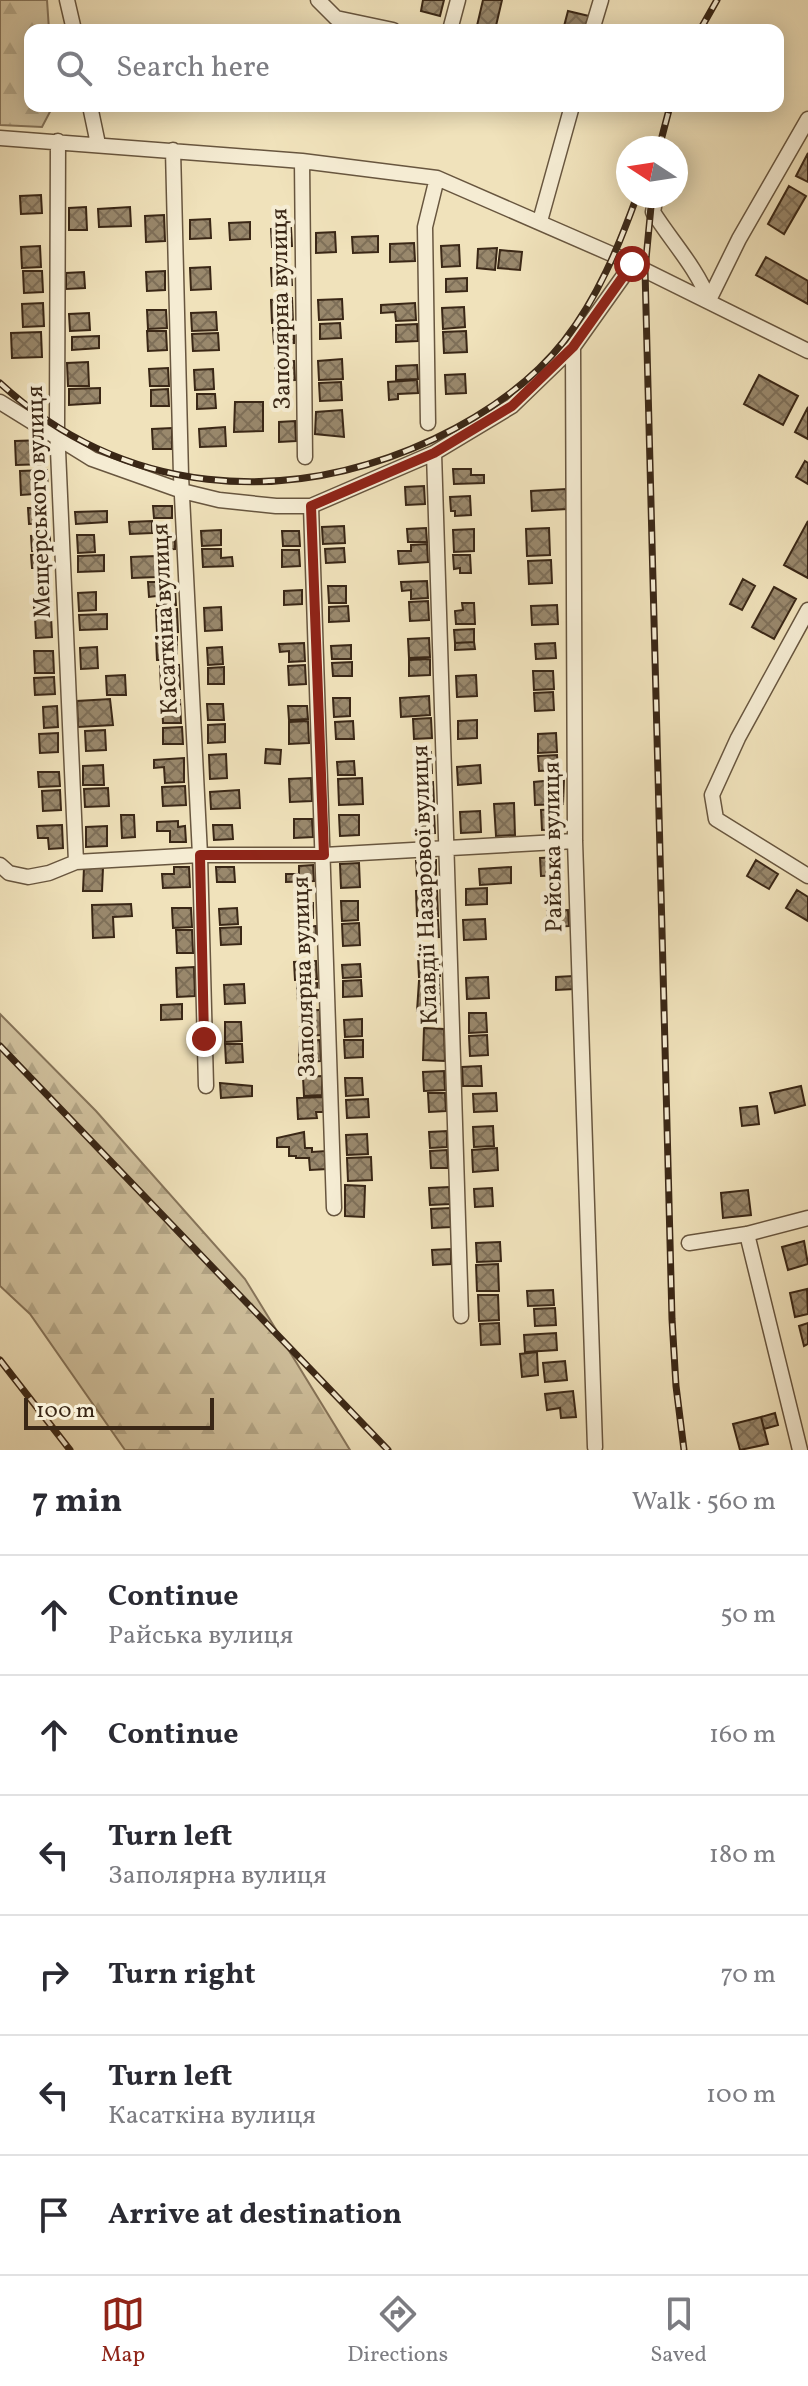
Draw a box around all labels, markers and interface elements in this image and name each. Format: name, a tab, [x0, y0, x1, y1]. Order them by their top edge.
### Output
search box	[24, 24, 784, 112]
icon: search	[52, 46, 96, 90]
text: Search here	[116, 47, 270, 89]
north arrow	[616, 136, 688, 208]
street label: Заполярна вулиця	[263, 208, 301, 410]
route start	[614, 246, 650, 282]
street label: Мещерського вулиця	[19, 385, 61, 619]
street label: Касаткіна вулиця	[144, 522, 188, 716]
street label: Клавдії Назарової вулиця	[404, 744, 448, 1026]
street label: Райська вулиця	[536, 761, 572, 933]
street label: Заполярна вулиця	[284, 876, 326, 1078]
route end	[186, 1021, 222, 1057]
scale bar	[24, 1394, 214, 1430]
text: 100 m	[36, 1396, 95, 1427]
text: 7 min	[32, 1479, 122, 1526]
text: Walk · 560 m	[632, 1484, 776, 1520]
text: Continue	[108, 1576, 239, 1618]
icon: ahead	[32, 1593, 76, 1637]
text: 50 m	[720, 1597, 776, 1633]
text: Райська вулиця	[108, 1618, 293, 1654]
icon: ahead	[32, 1713, 76, 1757]
text: Continue	[108, 1714, 239, 1756]
text: 160 m	[709, 1717, 776, 1753]
text: Turn left	[108, 1816, 232, 1858]
icon: left	[32, 1833, 76, 1877]
text: 180 m	[709, 1837, 776, 1873]
text: Заполярна вулиця	[108, 1858, 326, 1894]
icon: right	[32, 1953, 76, 1997]
text: Turn right	[108, 1954, 256, 1996]
text: 70 m	[721, 1957, 776, 1993]
text: Turn left	[108, 2056, 232, 2098]
icon: left	[32, 2073, 76, 2117]
text: 100 m	[706, 2077, 776, 2113]
text: Касаткіна вулиця	[108, 2098, 316, 2134]
icon: arrive	[32, 2193, 76, 2237]
text: Arrive at destination	[108, 2194, 402, 2236]
tab: Map	[101, 2292, 145, 2371]
tab: Directions	[347, 2292, 448, 2371]
tab: Saved	[650, 2292, 707, 2371]

